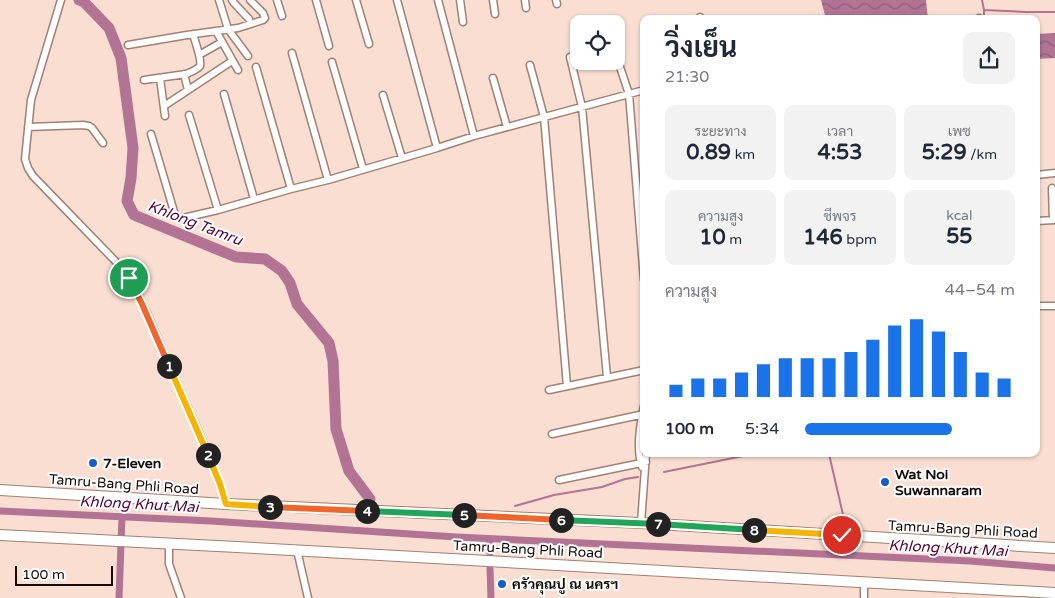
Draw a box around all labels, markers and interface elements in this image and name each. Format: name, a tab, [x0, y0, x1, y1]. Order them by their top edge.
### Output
map controls	[570, 15, 625, 70]
button: locate	[570, 15, 625, 70]
text: วิ่งเย็น	[665, 31, 737, 65]
button: share	[963, 32, 1015, 84]
text: 21:30	[665, 67, 709, 87]
text: ระยะทาง	[695, 123, 747, 140]
text: เวลา	[827, 123, 853, 140]
text: เพซ	[948, 123, 971, 140]
text: 0.89	[686, 140, 731, 165]
text: 4:53	[817, 140, 863, 165]
text: 5:29	[922, 140, 967, 165]
text: km	[731, 146, 755, 163]
text: /km	[967, 146, 997, 163]
water label: Khlong Tamru	[145, 197, 246, 250]
text: kcal	[946, 207, 972, 224]
text: ความสูง	[698, 208, 743, 225]
text: ชีพจร	[823, 208, 857, 225]
text: 55	[946, 224, 973, 249]
text: 10	[699, 225, 726, 250]
text: 146	[803, 225, 843, 250]
text: m	[726, 231, 742, 248]
text: bpm	[843, 231, 877, 248]
pin	[108, 257, 150, 299]
icon: arrive	[115, 264, 143, 292]
text: 44–54 m	[945, 280, 1015, 300]
text: ความสูง	[665, 282, 717, 302]
pin: 1	[156, 354, 182, 378]
text: 1	[165, 358, 174, 375]
text: 100 m	[665, 419, 714, 439]
text: 5:34	[745, 419, 779, 439]
pin: 2	[196, 442, 220, 468]
text: 2	[204, 447, 213, 464]
place label: 7-Eleven	[103, 455, 161, 472]
marker: 7-Eleven	[87, 457, 99, 469]
place label: Wat Noi Suwannaram	[895, 466, 982, 499]
street label: Tamru-Bang Phli Road	[49, 471, 199, 498]
marker: Wat Noi Suwannaram	[879, 476, 891, 488]
water label: Khlong Khut Mai	[79, 492, 201, 516]
pin: 3	[258, 494, 282, 520]
pin: 4	[354, 498, 380, 524]
text: 3	[266, 499, 275, 516]
pin: 5	[452, 502, 476, 528]
text: 4	[363, 503, 372, 520]
text: 5	[460, 507, 469, 524]
pin: 6	[548, 508, 574, 532]
text: 6	[557, 512, 566, 529]
pin: 7	[646, 512, 670, 536]
pin	[821, 514, 863, 556]
text: 7	[654, 516, 663, 533]
street label: Tamru-Bang Phli Road	[888, 517, 1038, 542]
pin: 8	[742, 518, 766, 542]
icon: check	[828, 521, 856, 549]
text: 8	[750, 522, 759, 539]
water label: Khlong Khut Mai	[888, 536, 1010, 560]
street label: Tamru-Bang Phli Road	[453, 537, 603, 562]
scale bar	[15, 563, 112, 586]
text: 100 m	[22, 566, 65, 583]
place label: ครัวคุณปู ณ นครฯ	[512, 576, 618, 595]
marker: ครัวคุณปู ณ นครฯ	[496, 578, 508, 590]

